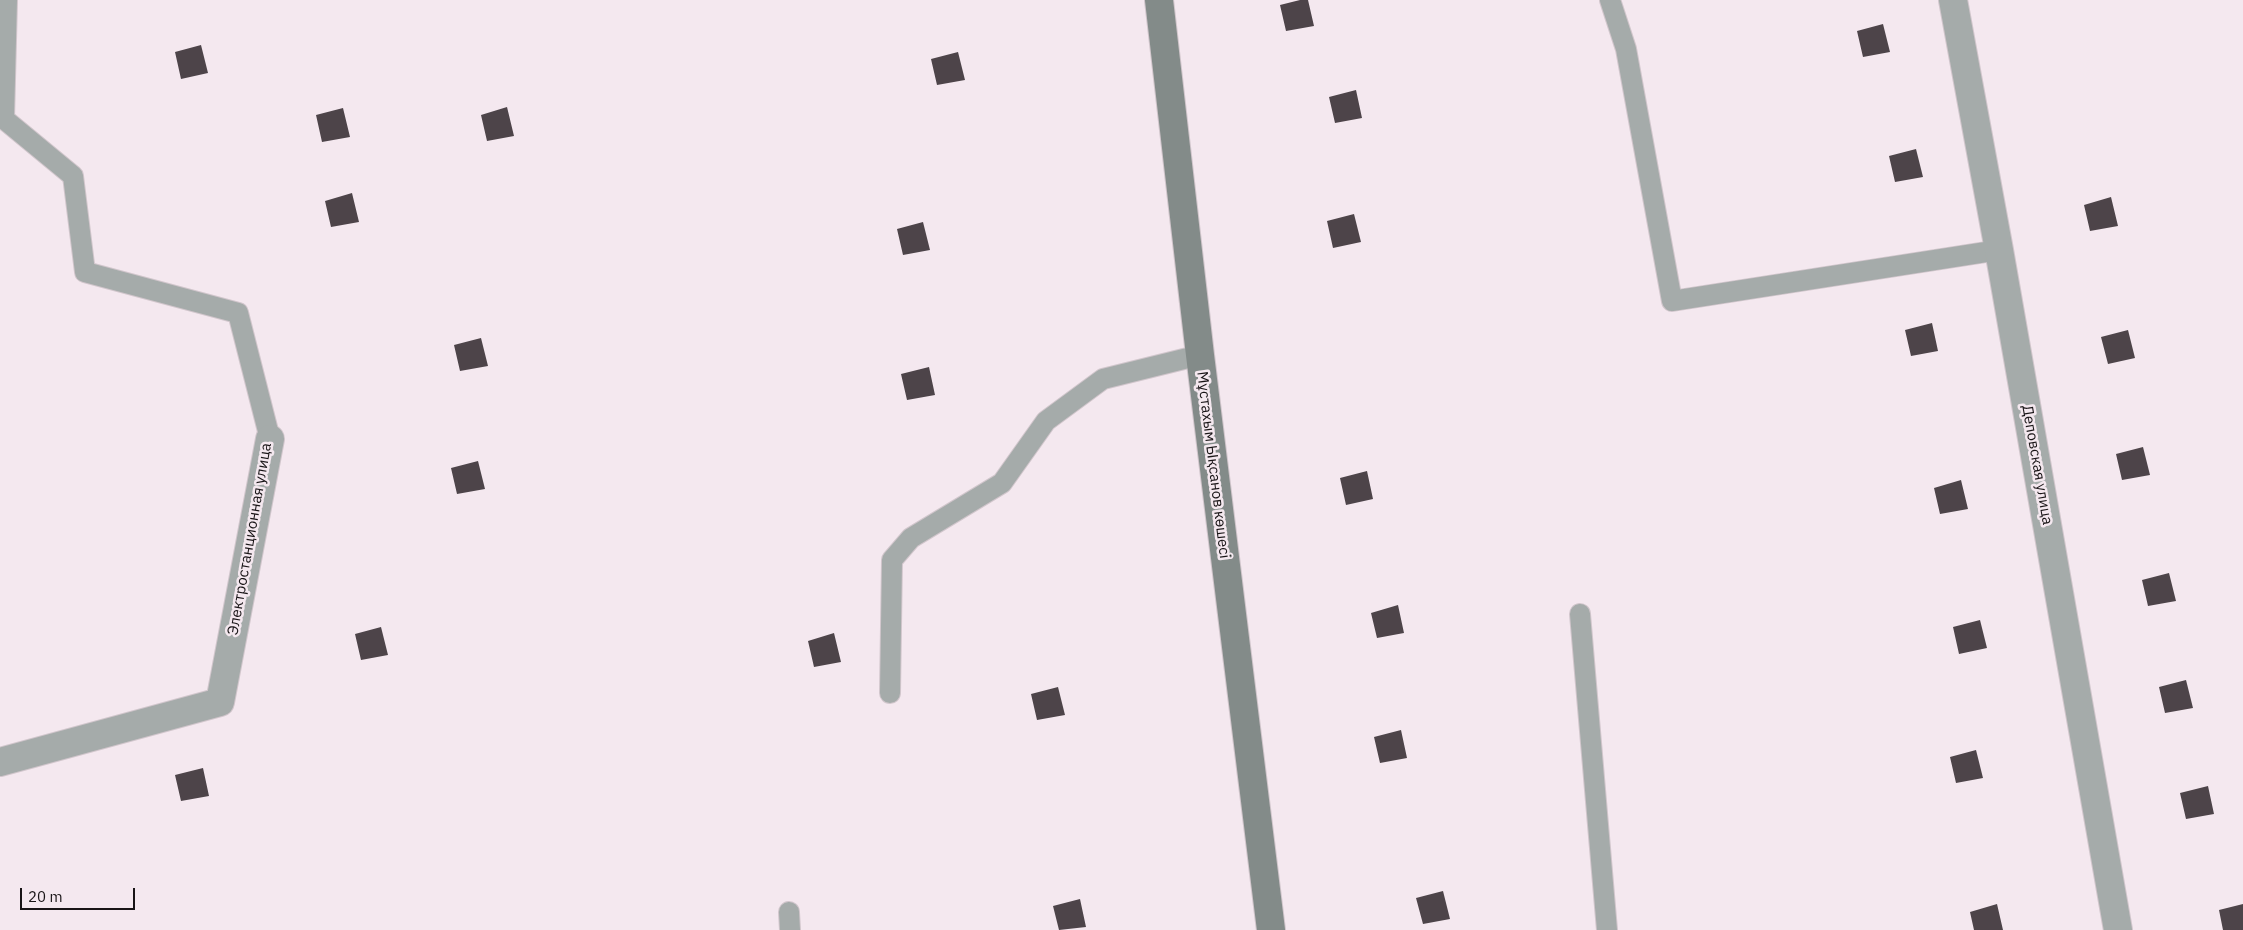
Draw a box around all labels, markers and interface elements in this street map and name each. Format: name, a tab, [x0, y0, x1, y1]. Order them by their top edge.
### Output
street label: Мұстахым Ықсанов көшесі	[1193, 370, 1233, 560]
street label: Деповская улица	[2018, 404, 2056, 526]
street label: Электростанционная улица	[224, 442, 276, 636]
scale bar	[22, 878, 138, 910]
text: 20 m	[28, 887, 63, 906]

